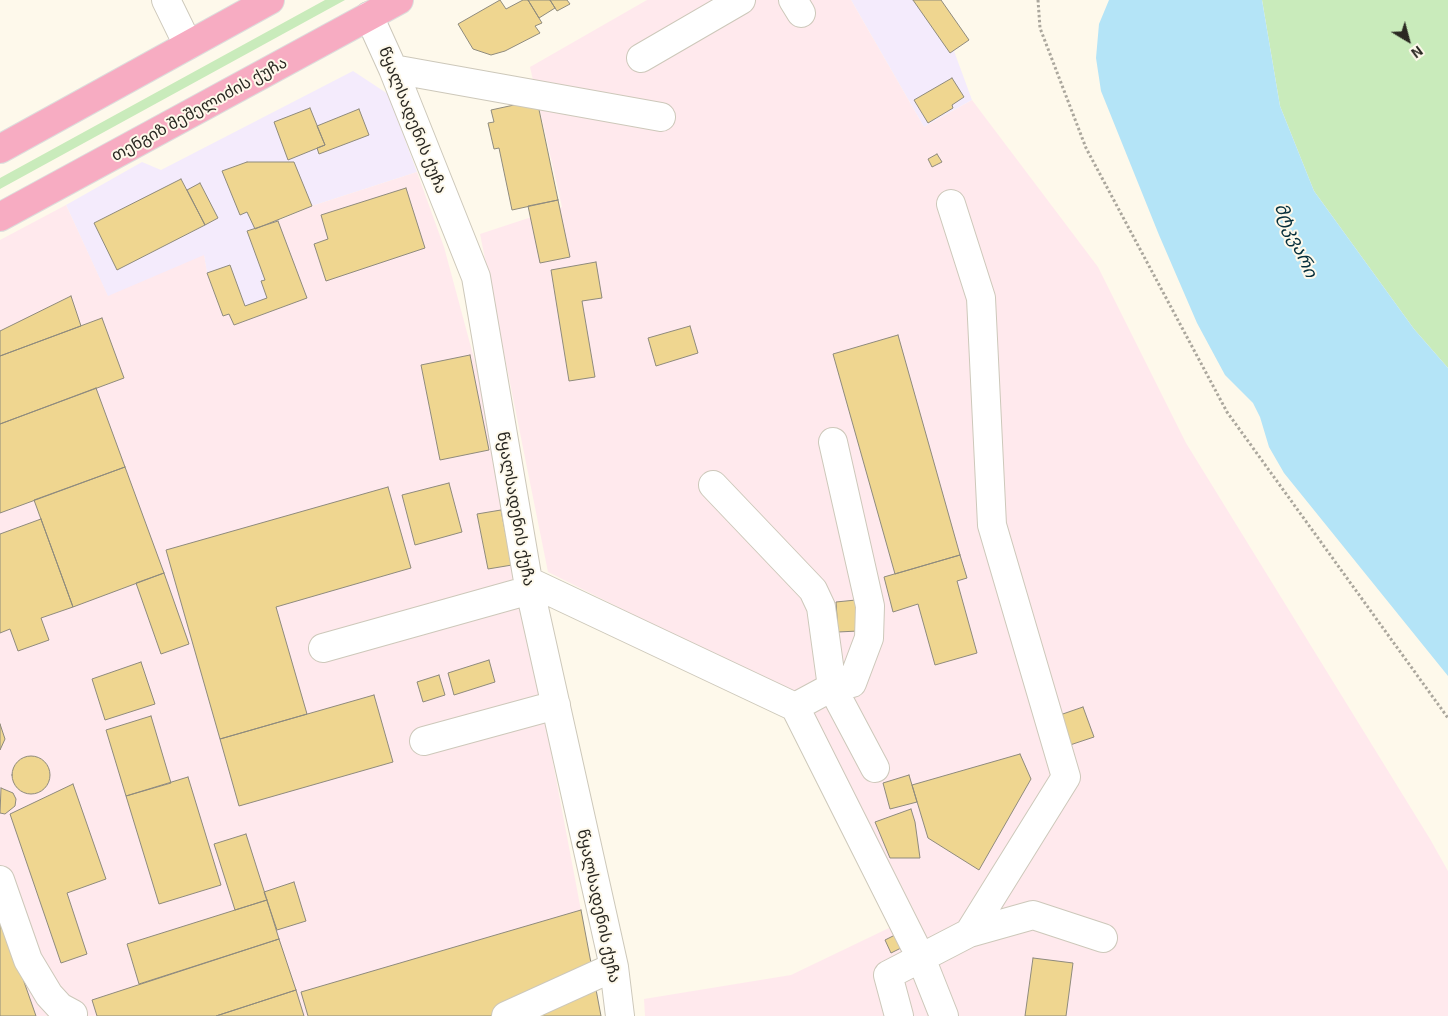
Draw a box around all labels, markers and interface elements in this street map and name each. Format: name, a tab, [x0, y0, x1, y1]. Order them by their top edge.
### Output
north arrow	[1383, 15, 1433, 65]
text: N	[1408, 43, 1426, 62]
street label: წყალსადენის ქუჩა	[375, 44, 451, 196]
street label: თენგიზ შეშელიძის ქუჩა	[108, 53, 290, 165]
water label: მტკვარი	[1270, 199, 1322, 281]
street label: წყალსადენის ქუჩა	[493, 430, 539, 588]
street label: წყალსადენის ქუჩა	[573, 827, 625, 985]

